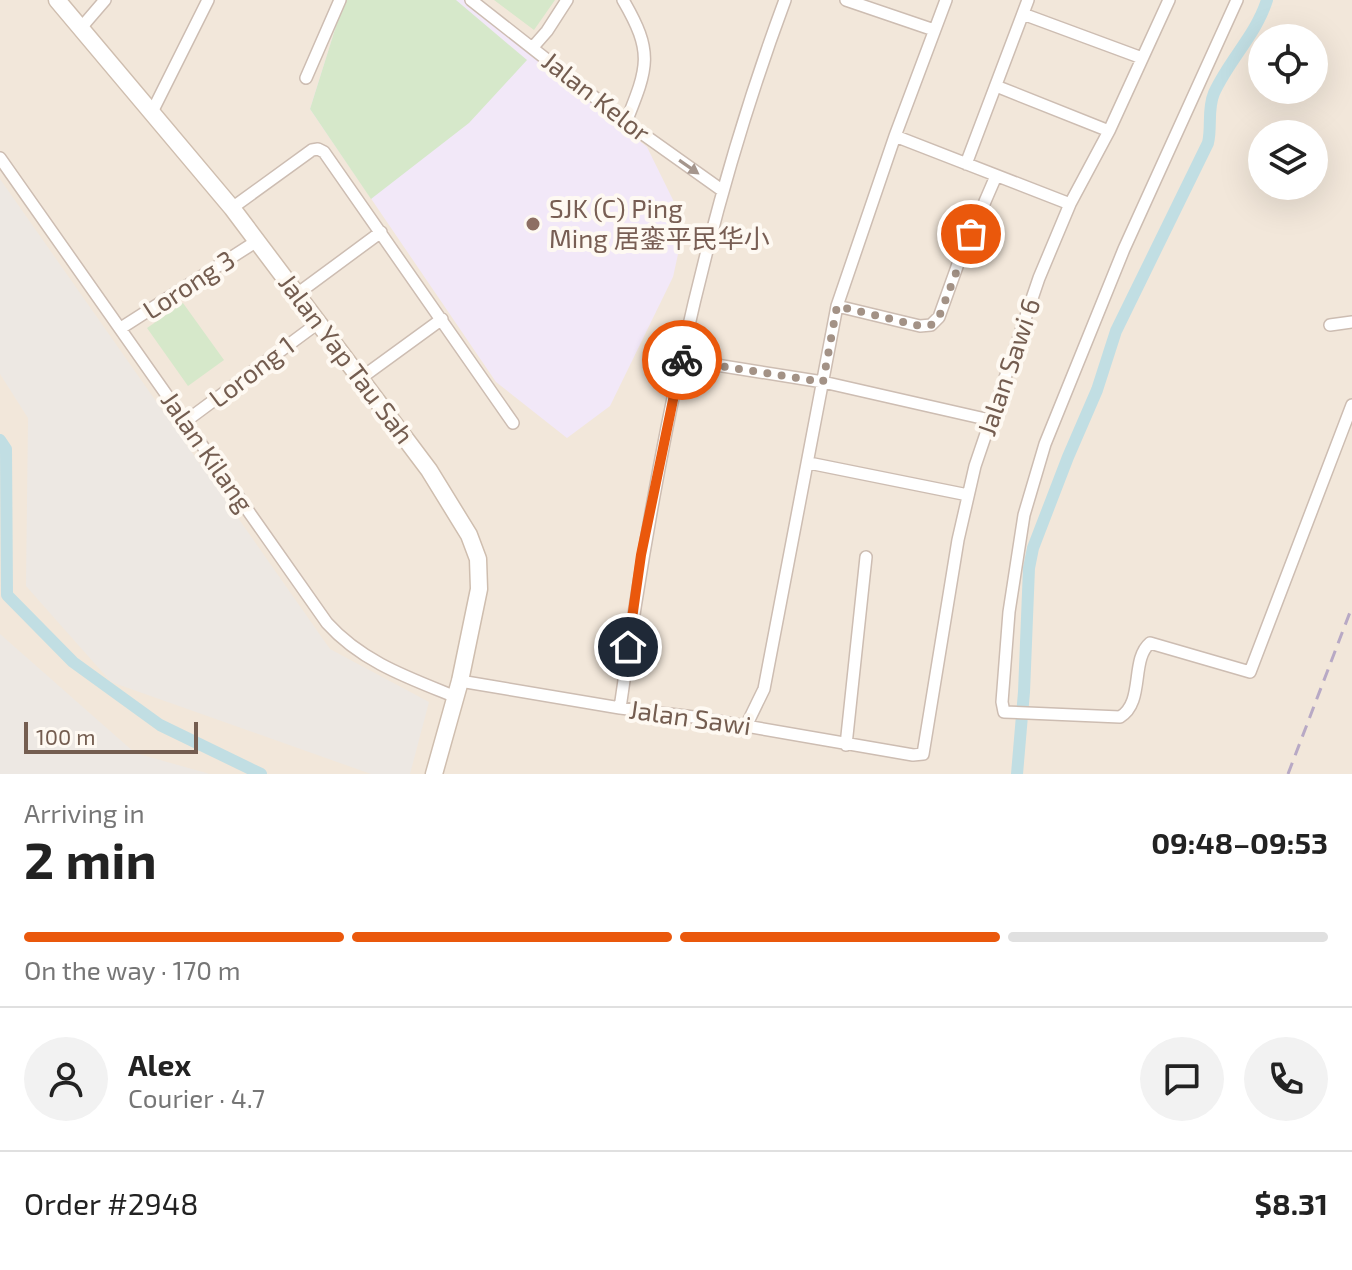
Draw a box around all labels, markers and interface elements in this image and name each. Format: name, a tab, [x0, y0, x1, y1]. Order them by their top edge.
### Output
map controls	[1248, 24, 1328, 200]
button: locate	[1248, 24, 1328, 104]
street label: Jalan Kelor	[537, 44, 657, 147]
button: layers	[1248, 120, 1328, 200]
one-way arrow	[678, 159, 699, 174]
place label: SJK (C) Ping Ming 居銮平民华小	[549, 192, 770, 253]
pin	[937, 200, 1005, 268]
icon: bag	[949, 212, 993, 256]
marker: SJK (C) Ping Ming 居銮平民华小	[524, 215, 542, 233]
street label: Lorong 3	[137, 243, 240, 325]
street label: Jalan Yap Tau Sah	[273, 267, 421, 449]
street label: Jalan Sawi 6	[970, 294, 1046, 439]
courier	[642, 320, 722, 400]
street label: Lorong 1	[202, 329, 300, 413]
icon: bike	[660, 338, 704, 382]
street label: Jalan Kilang	[156, 385, 261, 517]
pin	[594, 613, 662, 681]
icon: home	[606, 625, 650, 669]
street label: Jalan Sawi	[627, 693, 753, 740]
scale bar	[24, 718, 198, 754]
text: 100 m	[36, 723, 95, 749]
text: Arriving in	[24, 797, 145, 828]
text: 09:48–09:53	[1151, 824, 1328, 860]
text: 2 min	[24, 827, 157, 889]
text: On the way · 170 m	[24, 954, 241, 985]
button: person	[24, 1037, 108, 1121]
button: chat	[1140, 1037, 1224, 1121]
button: phone	[1244, 1037, 1328, 1121]
text: Alex	[128, 1046, 191, 1082]
text: Courier · 4.7	[128, 1082, 265, 1113]
text: Order #2948	[24, 1185, 198, 1221]
text: $8.31	[1255, 1185, 1328, 1221]

